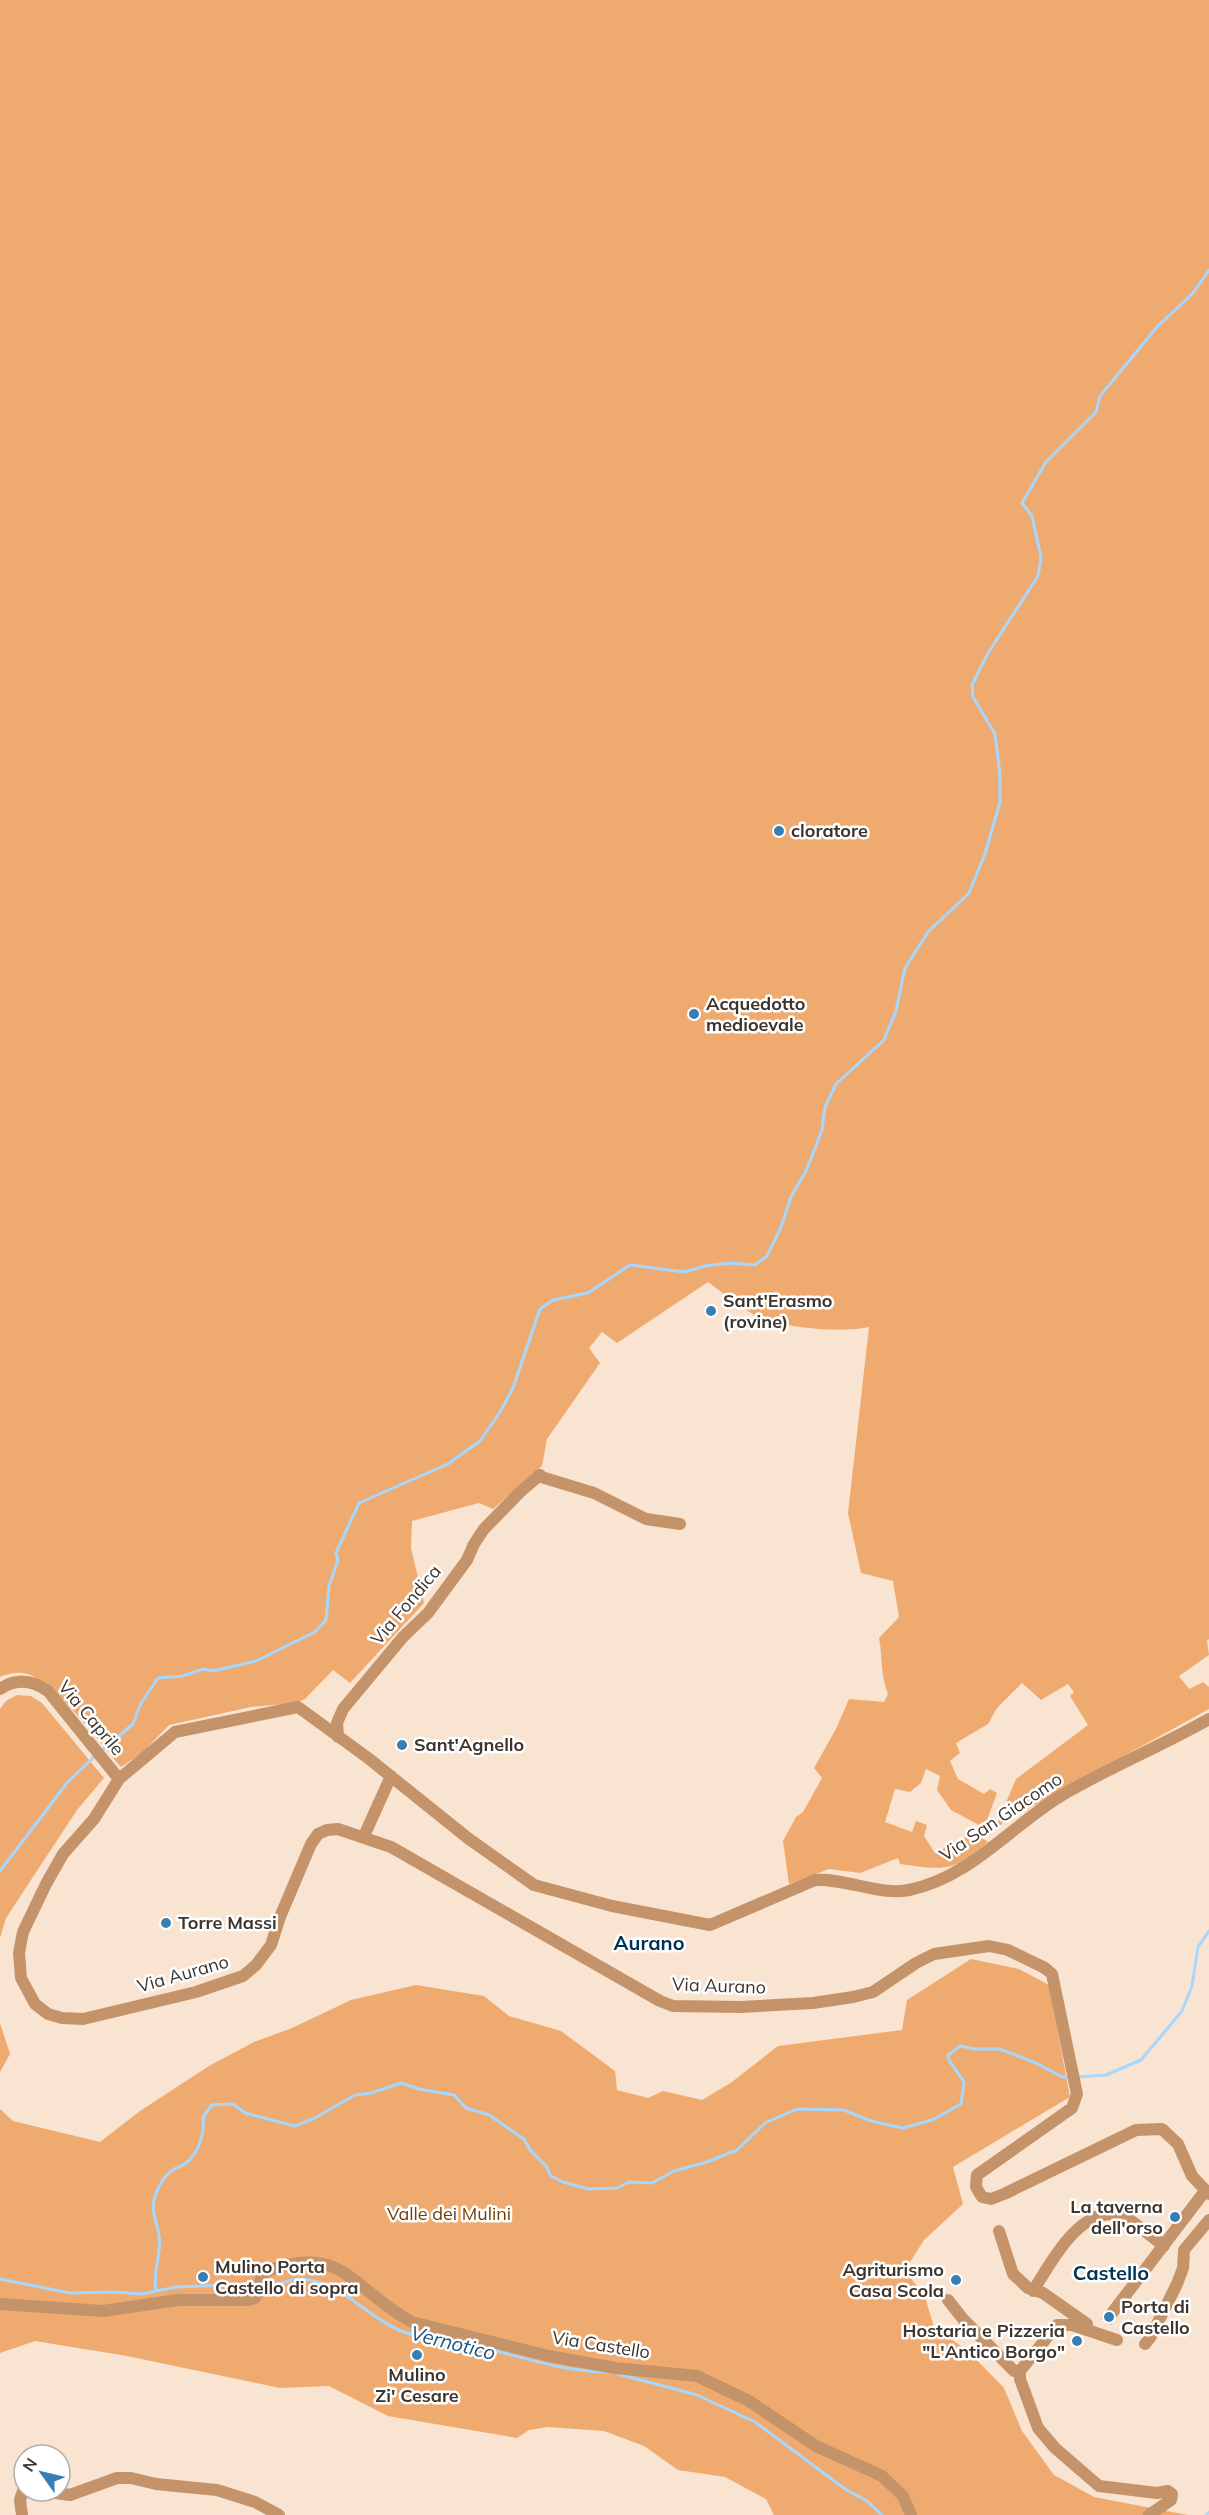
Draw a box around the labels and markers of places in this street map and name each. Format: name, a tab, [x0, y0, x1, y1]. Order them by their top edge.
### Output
place label: cloratore	[791, 819, 868, 842]
marker: cloratore	[772, 824, 786, 838]
place label: Acquedotto medioevale	[706, 992, 806, 1036]
marker: Acquedotto medioevale	[687, 1007, 701, 1021]
place label: Sant'Erasmo (rovine)	[723, 1289, 833, 1333]
marker: Sant'Erasmo (rovine)	[704, 1304, 718, 1318]
place label: Sant'Agnello	[414, 1733, 524, 1756]
marker: Sant'Agnello	[395, 1738, 409, 1752]
place label: Torre Massi	[178, 1911, 277, 1934]
marker: Torre Massi	[159, 1916, 173, 1930]
place label: La taverna dell'orso	[1070, 2195, 1163, 2239]
marker: La taverna dell'orso	[1168, 2210, 1182, 2224]
place label: Mulino Porta Castello di sopra	[215, 2255, 358, 2299]
place label: Agriturismo Casa Scola	[842, 2258, 944, 2302]
marker: Mulino Porta Castello di sopra	[196, 2270, 210, 2284]
marker: Agriturismo Casa Scola	[949, 2273, 963, 2287]
place label: Porta di Castello	[1121, 2295, 1190, 2339]
marker: Porta di Castello	[1102, 2310, 1116, 2324]
place label: Hostaria e Pizzeria "L'Antico Borgo"	[903, 2319, 1065, 2363]
marker: Hostaria e Pizzeria "L'Antico Borgo"	[1070, 2334, 1084, 2348]
marker: Mulino Zi' Cesare	[410, 2348, 424, 2362]
place label: Mulino Zi' Cesare	[375, 2363, 459, 2407]

